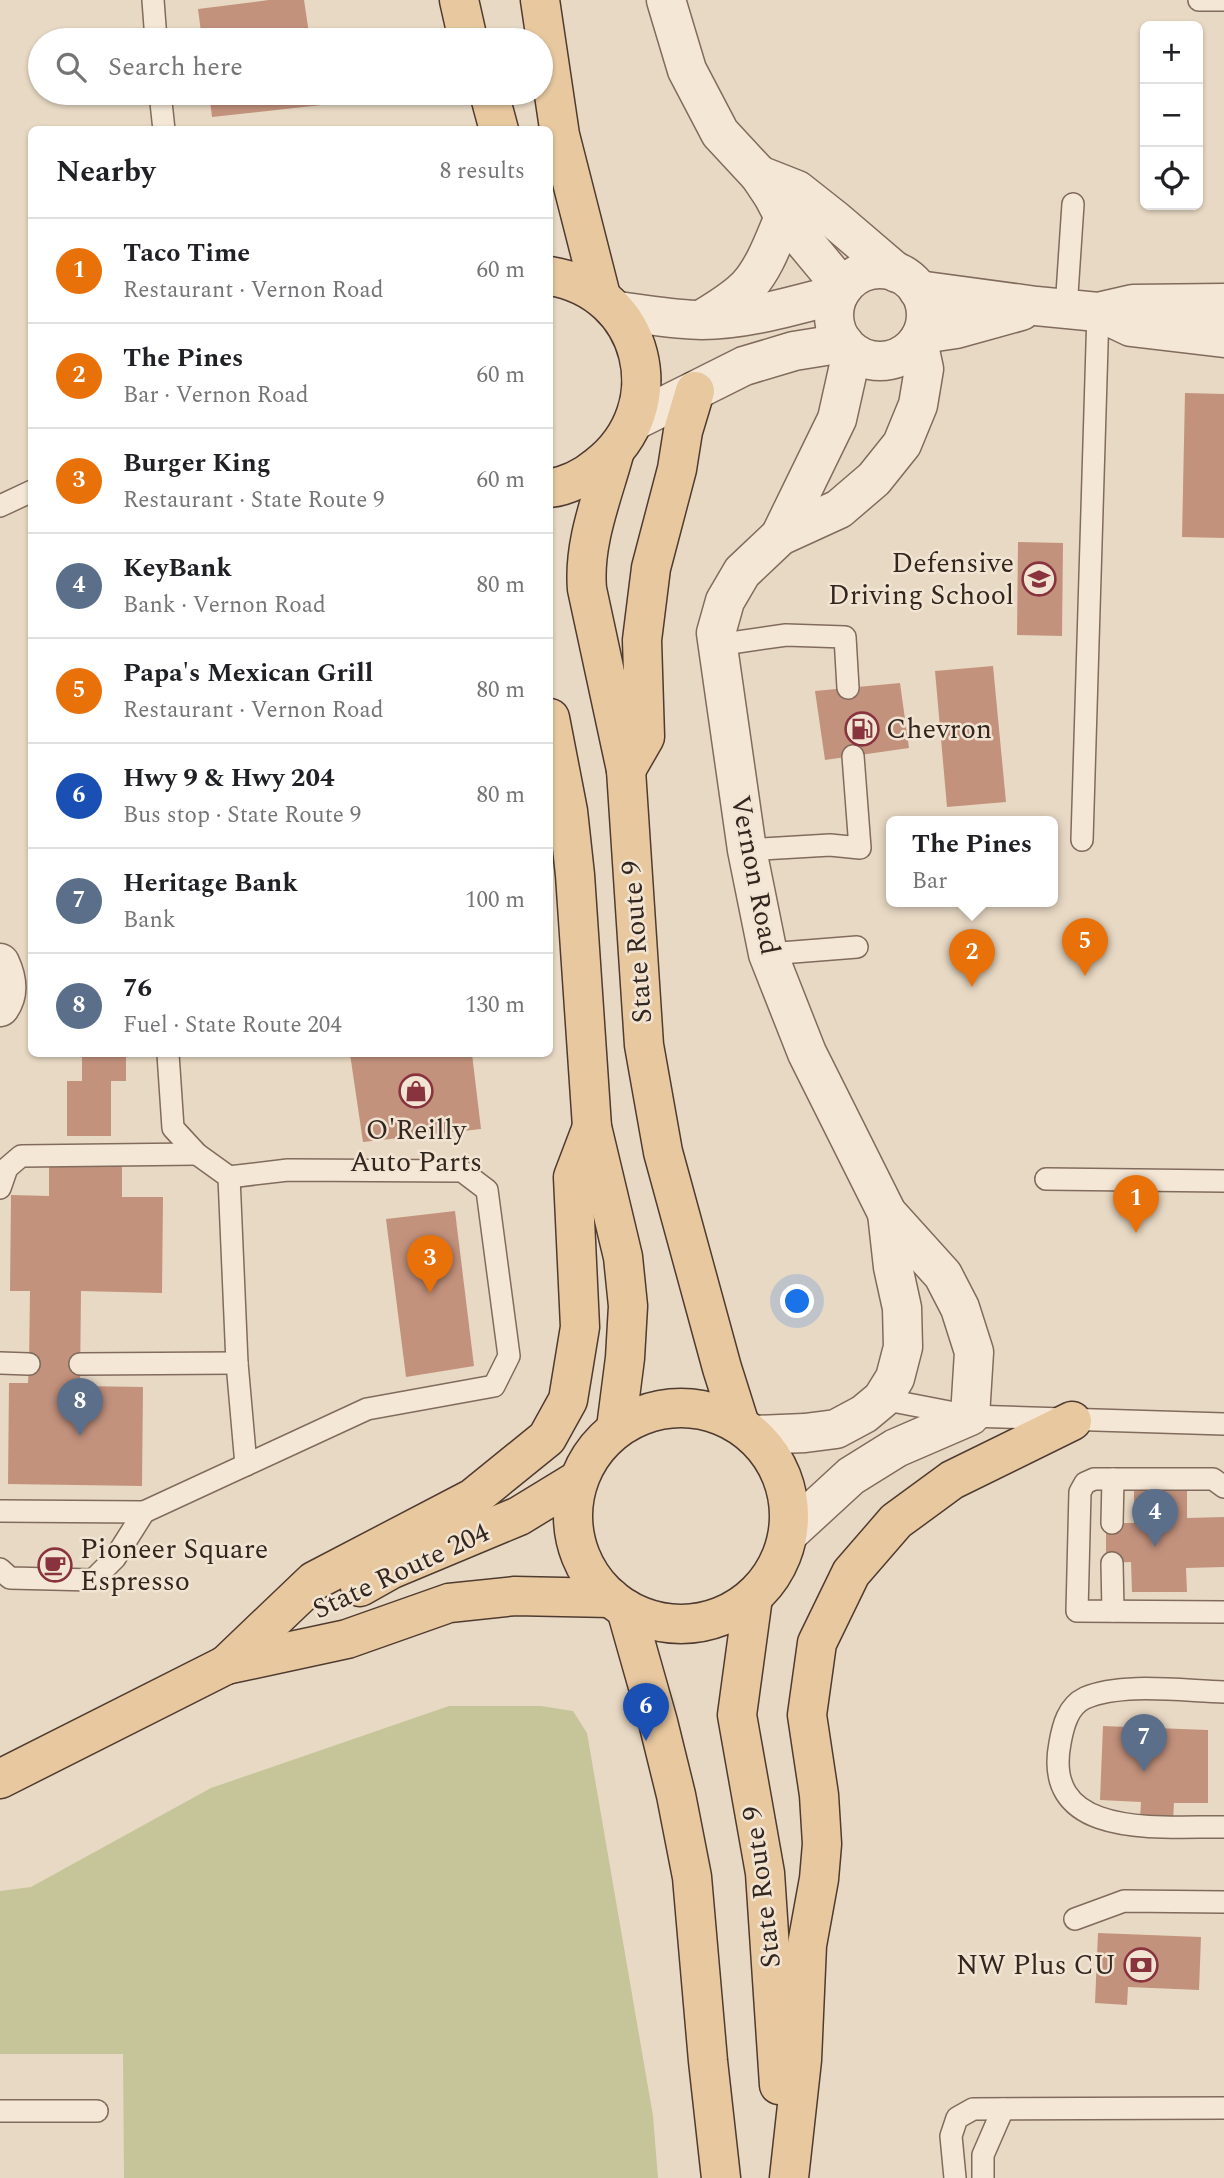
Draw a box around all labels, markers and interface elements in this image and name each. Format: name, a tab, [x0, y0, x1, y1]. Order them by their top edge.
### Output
map controls	[1140, 21, 1203, 210]
button: +	[1140, 21, 1203, 84]
search box	[28, 28, 553, 105]
text: Search here	[108, 47, 243, 87]
icon: search	[52, 48, 90, 86]
button: −	[1140, 84, 1203, 147]
button: locate	[1140, 147, 1203, 210]
text: Nearby	[56, 149, 155, 195]
text: 8 results	[440, 154, 525, 189]
text: Taco Time	[123, 233, 250, 273]
text: 1	[73, 253, 85, 288]
text: 60 m	[476, 253, 525, 288]
text: Restaurant · Vernon Road	[123, 273, 384, 308]
text: The Pines	[123, 338, 243, 378]
text: 2	[73, 358, 85, 393]
text: 60 m	[476, 358, 525, 393]
text: Bar · Vernon Road	[123, 378, 309, 413]
text: Burger King	[123, 443, 271, 483]
text: 3	[73, 463, 85, 498]
text: 60 m	[476, 463, 525, 498]
text: Restaurant · State Route 9	[123, 483, 385, 518]
place label: Defensive Driving School	[828, 542, 1014, 617]
text: KeyBank	[123, 548, 232, 588]
school or university icon: Defensive Driving School	[1020, 560, 1058, 598]
text: 4	[73, 568, 85, 603]
text: 80 m	[476, 568, 525, 603]
text: Bank · Vernon Road	[123, 588, 326, 623]
text: Papa's Mexican Grill	[123, 653, 373, 693]
text: 5	[73, 673, 85, 708]
text: 80 m	[476, 673, 525, 708]
text: Restaurant · Vernon Road	[123, 693, 384, 728]
place label: Chevron	[886, 708, 992, 751]
fuel station icon: Chevron	[843, 710, 881, 748]
text: Hwy 9 & Hwy 204	[123, 758, 335, 798]
text: 6	[73, 778, 85, 813]
text: 80 m	[476, 778, 525, 813]
street label: Vernon Road	[718, 791, 792, 959]
text: Bus stop · State Route 9	[123, 798, 361, 833]
popup	[886, 816, 1058, 907]
text: The Pines	[912, 824, 1032, 864]
street label: State Route 9	[610, 859, 664, 1025]
text: Heritage Bank	[123, 863, 298, 903]
text: Bar	[912, 864, 947, 899]
text: 7	[73, 883, 85, 918]
text: 100 m	[465, 883, 525, 918]
text: Bank	[123, 903, 176, 938]
pin: 5	[1062, 918, 1108, 976]
pin: 2	[949, 929, 995, 987]
text: 76	[123, 968, 152, 1008]
text: 8	[73, 988, 85, 1023]
text: 130 m	[465, 988, 525, 1023]
text: Fuel · State Route 204	[123, 1008, 342, 1043]
shop icon: O'Reilly Auto Parts	[397, 1072, 435, 1110]
place label: O'Reilly Auto Parts	[350, 1109, 482, 1184]
pin: 1	[1113, 1175, 1159, 1233]
pin: 3	[407, 1235, 453, 1293]
your location	[780, 1284, 814, 1318]
pin: 8	[57, 1378, 103, 1436]
pin: 4	[1132, 1489, 1178, 1547]
street label: State Route 204	[305, 1511, 497, 1631]
place label: Pioneer Square Espresso	[80, 1528, 268, 1603]
cafe icon: Pioneer Square Espresso	[36, 1546, 74, 1584]
pin: 6	[623, 1683, 669, 1741]
pin: 7	[1121, 1714, 1167, 1772]
street label: State Route 9	[731, 1803, 793, 1971]
place label: NW Plus CU	[956, 1944, 1116, 1987]
bank icon: NW Plus CU	[1122, 1946, 1160, 1984]

